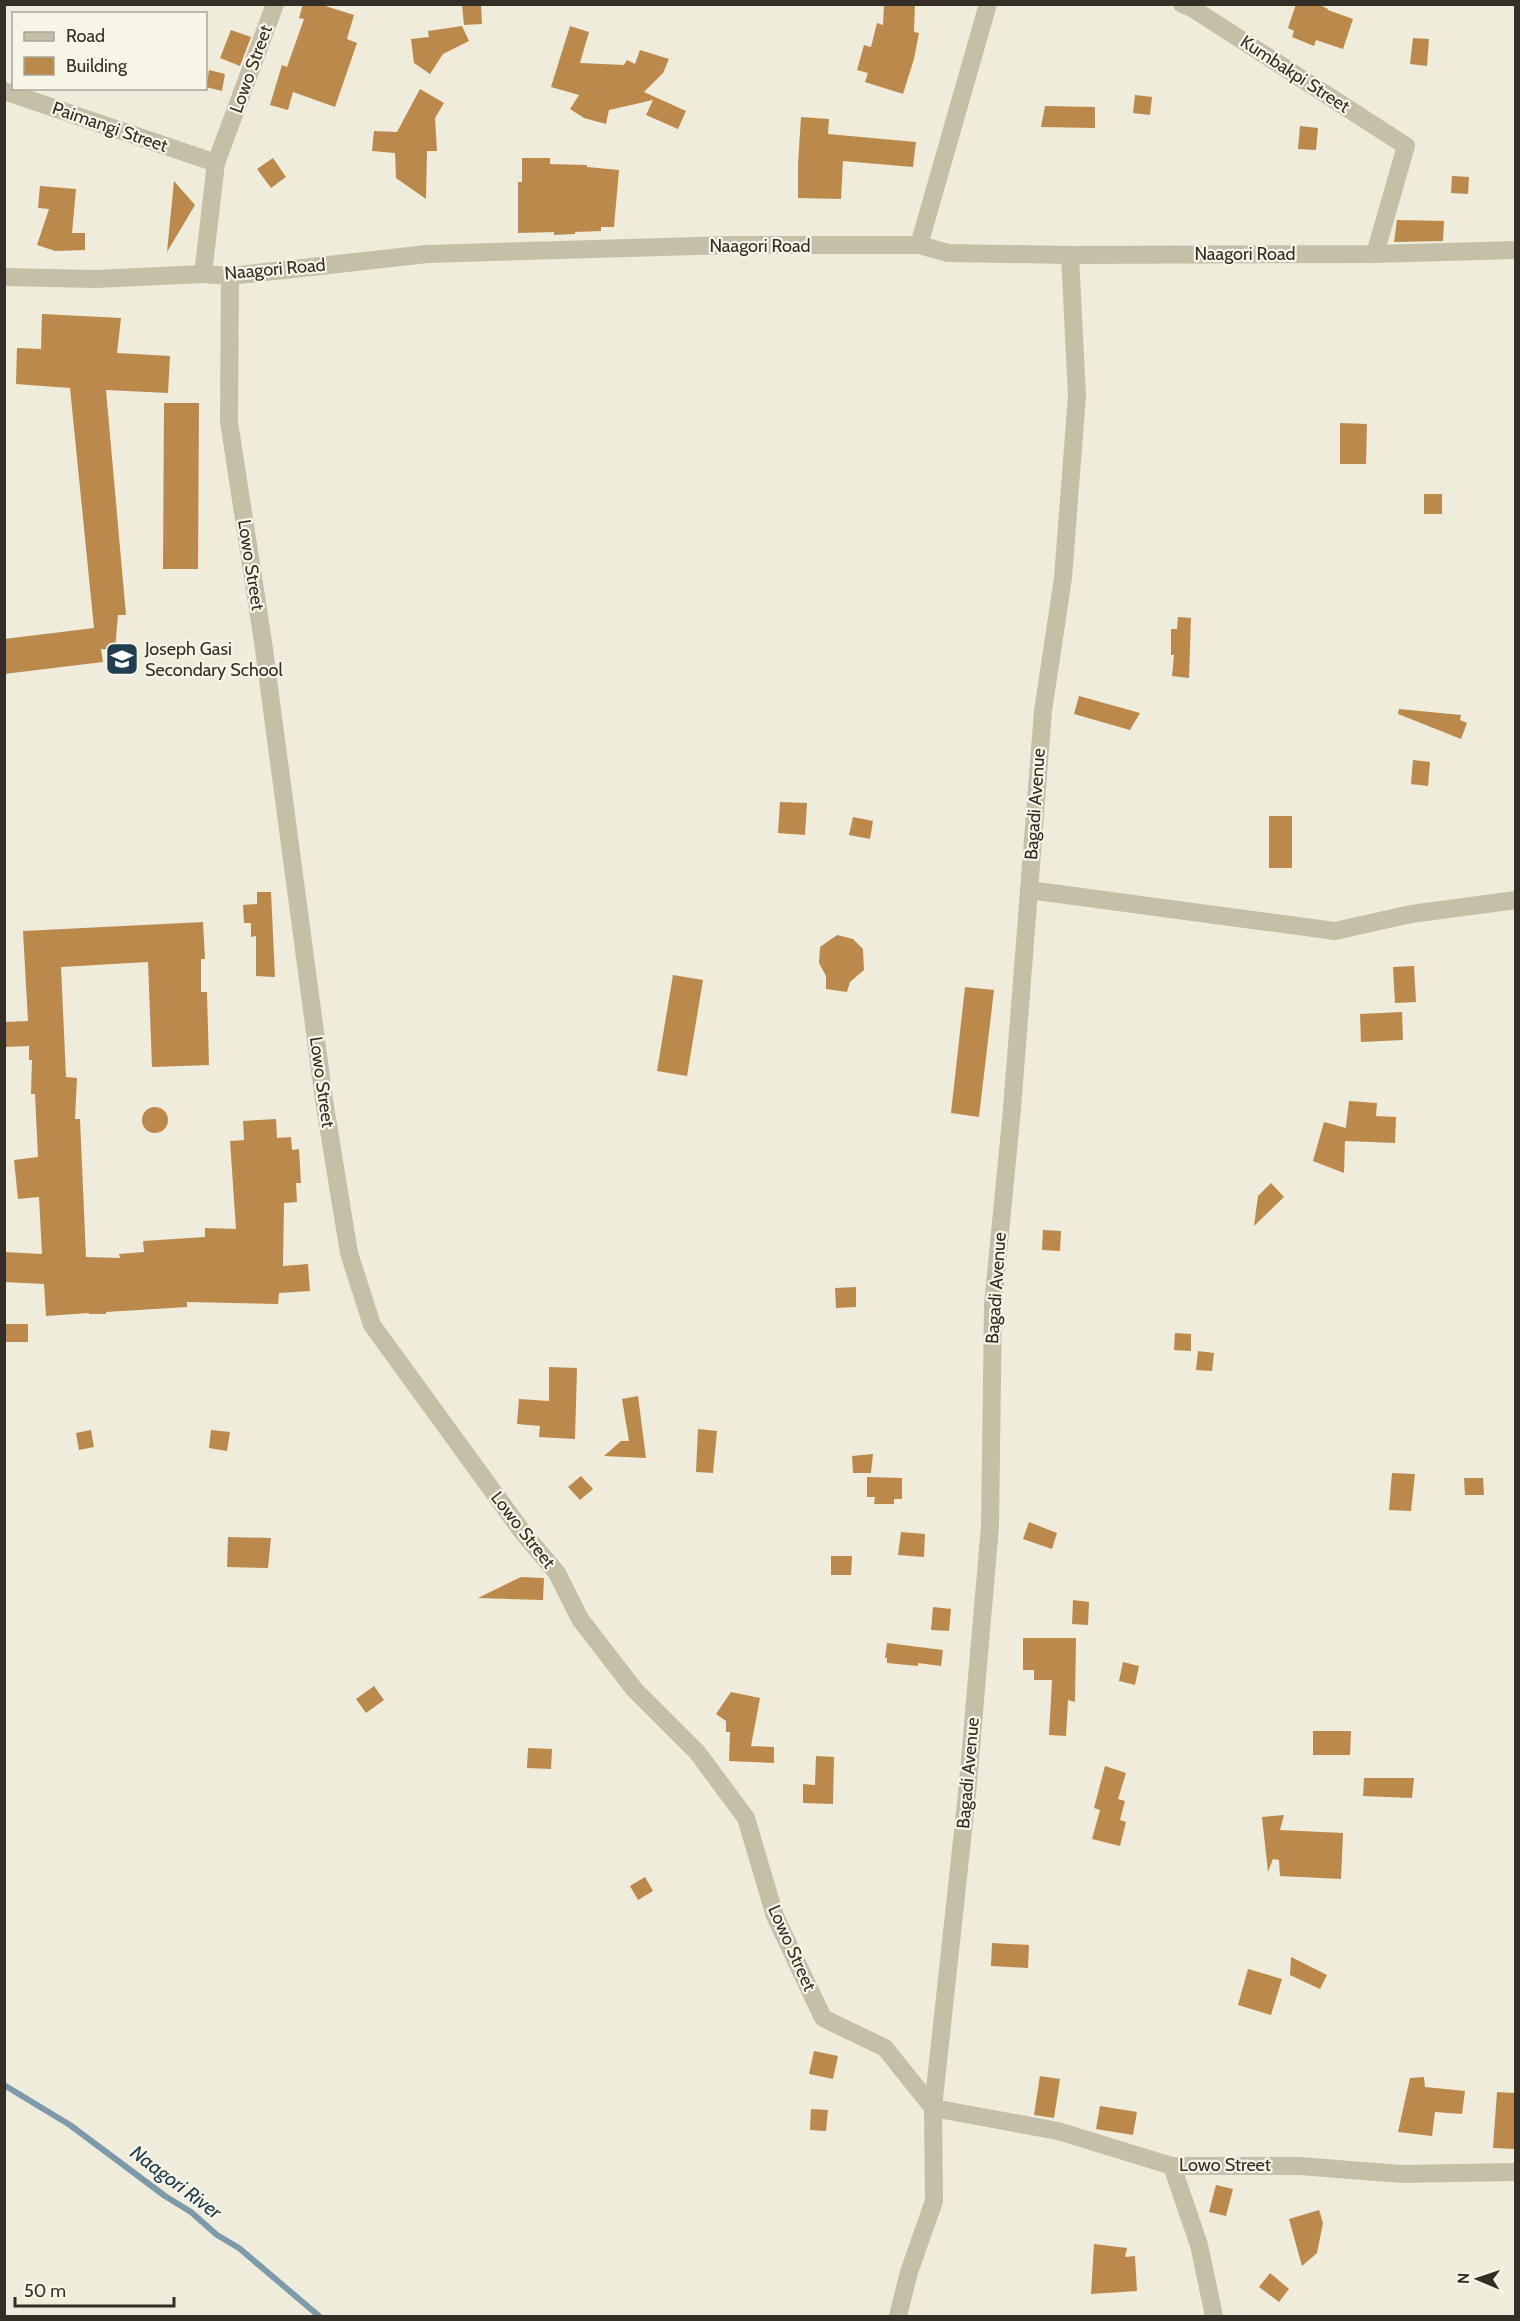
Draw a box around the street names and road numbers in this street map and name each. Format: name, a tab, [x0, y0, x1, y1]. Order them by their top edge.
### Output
street label: Lowo Street	[225, 22, 277, 116]
street label: Kumbakpi Street	[1236, 31, 1354, 117]
street label: Paimangi Street	[49, 97, 171, 157]
street label: Naagori Road	[709, 235, 811, 257]
street label: Naagori Road	[1194, 243, 1296, 265]
street label: Naagori Road	[224, 254, 326, 284]
street label: Lowo Street	[233, 518, 269, 612]
street label: Bagadi Avenue	[1020, 747, 1050, 861]
street label: Lowo Street	[305, 1035, 339, 1129]
street label: Bagadi Avenue	[981, 1231, 1011, 1345]
street label: Lowo Street	[486, 1487, 560, 1573]
street label: Bagadi Avenue	[952, 1716, 984, 1830]
street label: Lowo Street	[763, 1902, 821, 1994]
street label: Lowo Street	[1179, 2154, 1271, 2176]

